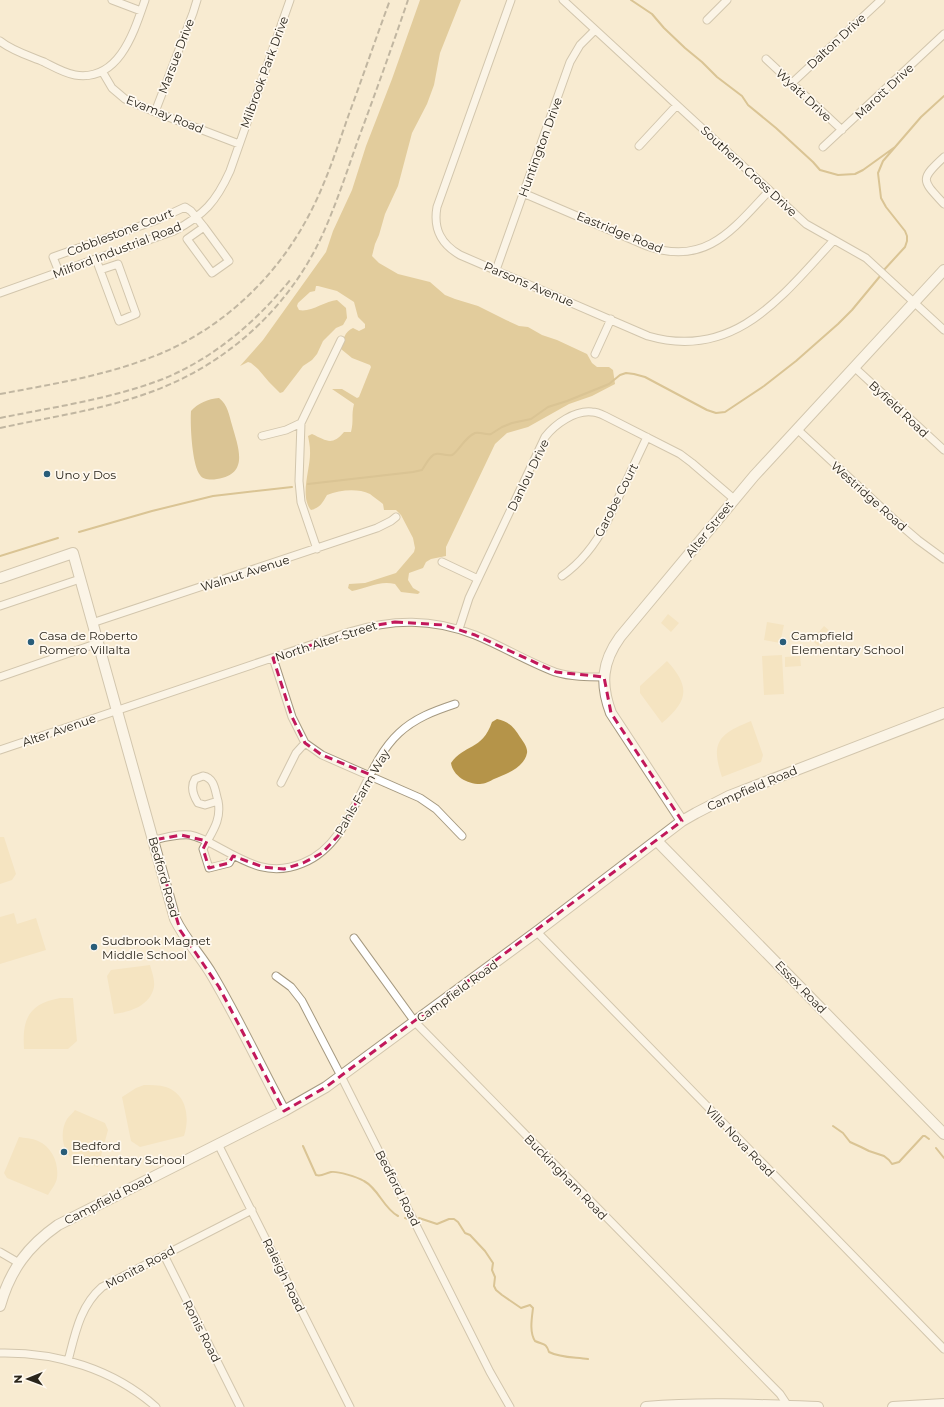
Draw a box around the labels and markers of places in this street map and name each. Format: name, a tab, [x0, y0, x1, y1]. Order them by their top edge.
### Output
place label: Uno y Dos	[55, 467, 116, 482]
marker: Uno y Dos	[42, 469, 52, 479]
place label: Casa de Roberto Romero Villalta	[39, 628, 138, 657]
place label: Campfield Elementary School	[791, 628, 904, 657]
marker: Casa de Roberto Romero Villalta	[26, 637, 36, 647]
marker: Campfield Elementary School	[778, 637, 788, 647]
place label: Sudbrook Magnet Middle School	[102, 933, 211, 962]
marker: Sudbrook Magnet Middle School	[89, 942, 99, 952]
place label: Bedford Elementary School	[72, 1138, 185, 1167]
marker: Bedford Elementary School	[59, 1147, 69, 1157]

